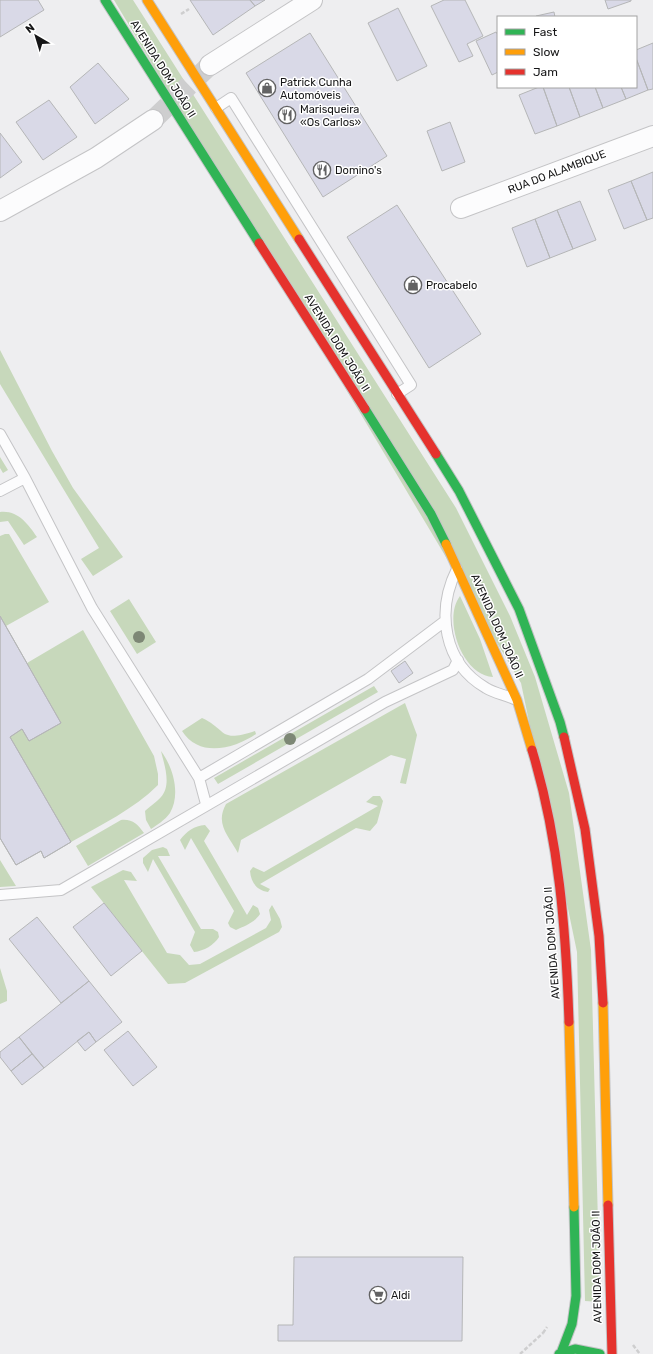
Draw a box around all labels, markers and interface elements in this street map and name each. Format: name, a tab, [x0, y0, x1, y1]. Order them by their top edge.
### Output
north arrow	[16, 16, 56, 56]
legend	[497, 16, 637, 88]
street label: AVENIDA DOM JOÃO II	[128, 18, 198, 120]
text: N	[23, 21, 37, 36]
text: Fast	[533, 25, 557, 39]
text: Slow	[533, 45, 560, 59]
text: Jam	[533, 65, 558, 79]
place label: Patrick Cunha Automóveis	[280, 76, 352, 102]
shop icon: Patrick Cunha Automóveis	[257, 78, 277, 98]
place label: Marisqueira «Os Carlos»	[300, 103, 362, 129]
restaurant icon: Marisqueira «Os Carlos»	[277, 105, 297, 125]
street label: RUA DO ALAMBIQUE	[506, 147, 608, 197]
restaurant icon: Domino's	[312, 160, 332, 180]
place label: Domino's	[335, 164, 382, 177]
shop icon: Procabelo	[403, 275, 423, 295]
place label: Procabelo	[426, 279, 477, 292]
street label: AVENIDA DOM JOÃO II	[302, 292, 372, 394]
street label: AVENIDA DOM JOÃO II	[468, 572, 526, 680]
street label: AVENIDA DOM JOÃO II	[542, 886, 562, 1000]
street label: AVENIDA DOM JOÃO II	[590, 1211, 604, 1323]
supermarket icon: Aldi	[368, 1285, 388, 1305]
place label: Aldi	[391, 1289, 410, 1302]

